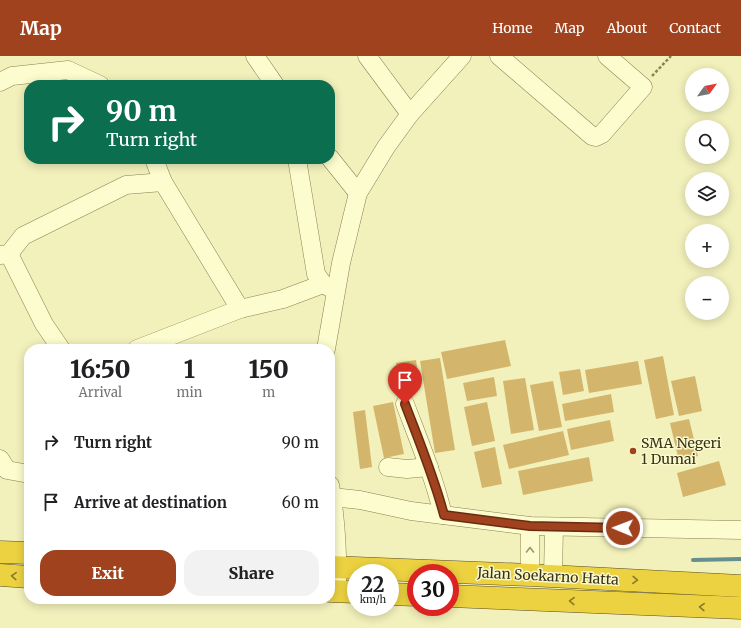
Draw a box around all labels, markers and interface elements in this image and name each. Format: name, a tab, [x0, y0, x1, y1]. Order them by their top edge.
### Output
text: Map	[20, 16, 62, 40]
text: Home	[492, 19, 533, 37]
text: Map	[555, 19, 584, 37]
text: About	[606, 19, 647, 37]
text: Contact	[669, 19, 721, 37]
north arrow	[685, 68, 729, 112]
map controls	[685, 68, 729, 320]
text: 90 m	[106, 93, 177, 129]
icon: right	[40, 96, 92, 148]
button: search	[685, 120, 729, 164]
text: Turn right	[106, 128, 197, 151]
button: layers	[685, 172, 729, 216]
button: +	[685, 224, 729, 268]
button: −	[685, 276, 729, 320]
text: 16:50	[70, 354, 131, 385]
text: 1	[184, 354, 195, 385]
text: 150	[248, 354, 289, 385]
pin	[388, 363, 422, 404]
icon: arrive	[394, 369, 416, 391]
text: Arrival	[79, 384, 122, 401]
text: min	[177, 384, 202, 401]
text: m	[262, 384, 275, 401]
icon: right	[40, 431, 62, 453]
text: Turn right	[74, 433, 152, 452]
text: 90 m	[282, 433, 319, 452]
place label: SMA Negeri 1 Dumai	[641, 434, 722, 468]
marker: SMA Negeri 1 Dumai	[628, 446, 638, 456]
icon: arrive	[40, 491, 62, 513]
text: Arrive at destination	[74, 493, 227, 512]
text: 60 m	[282, 493, 319, 512]
position arrow	[602, 507, 644, 549]
one-way arrow	[526, 547, 534, 553]
button: Exit	[40, 550, 176, 596]
button: Share	[184, 550, 319, 596]
street label: Jalan Soekarno Hatta	[476, 563, 620, 589]
speed limit sign: 30	[407, 564, 459, 616]
one-way arrow	[11, 572, 17, 580]
text: 22	[361, 572, 385, 597]
one-way arrow	[632, 576, 638, 584]
text: km/h	[360, 593, 386, 606]
one-way arrow	[569, 597, 575, 606]
one-way arrow	[699, 602, 705, 611]

